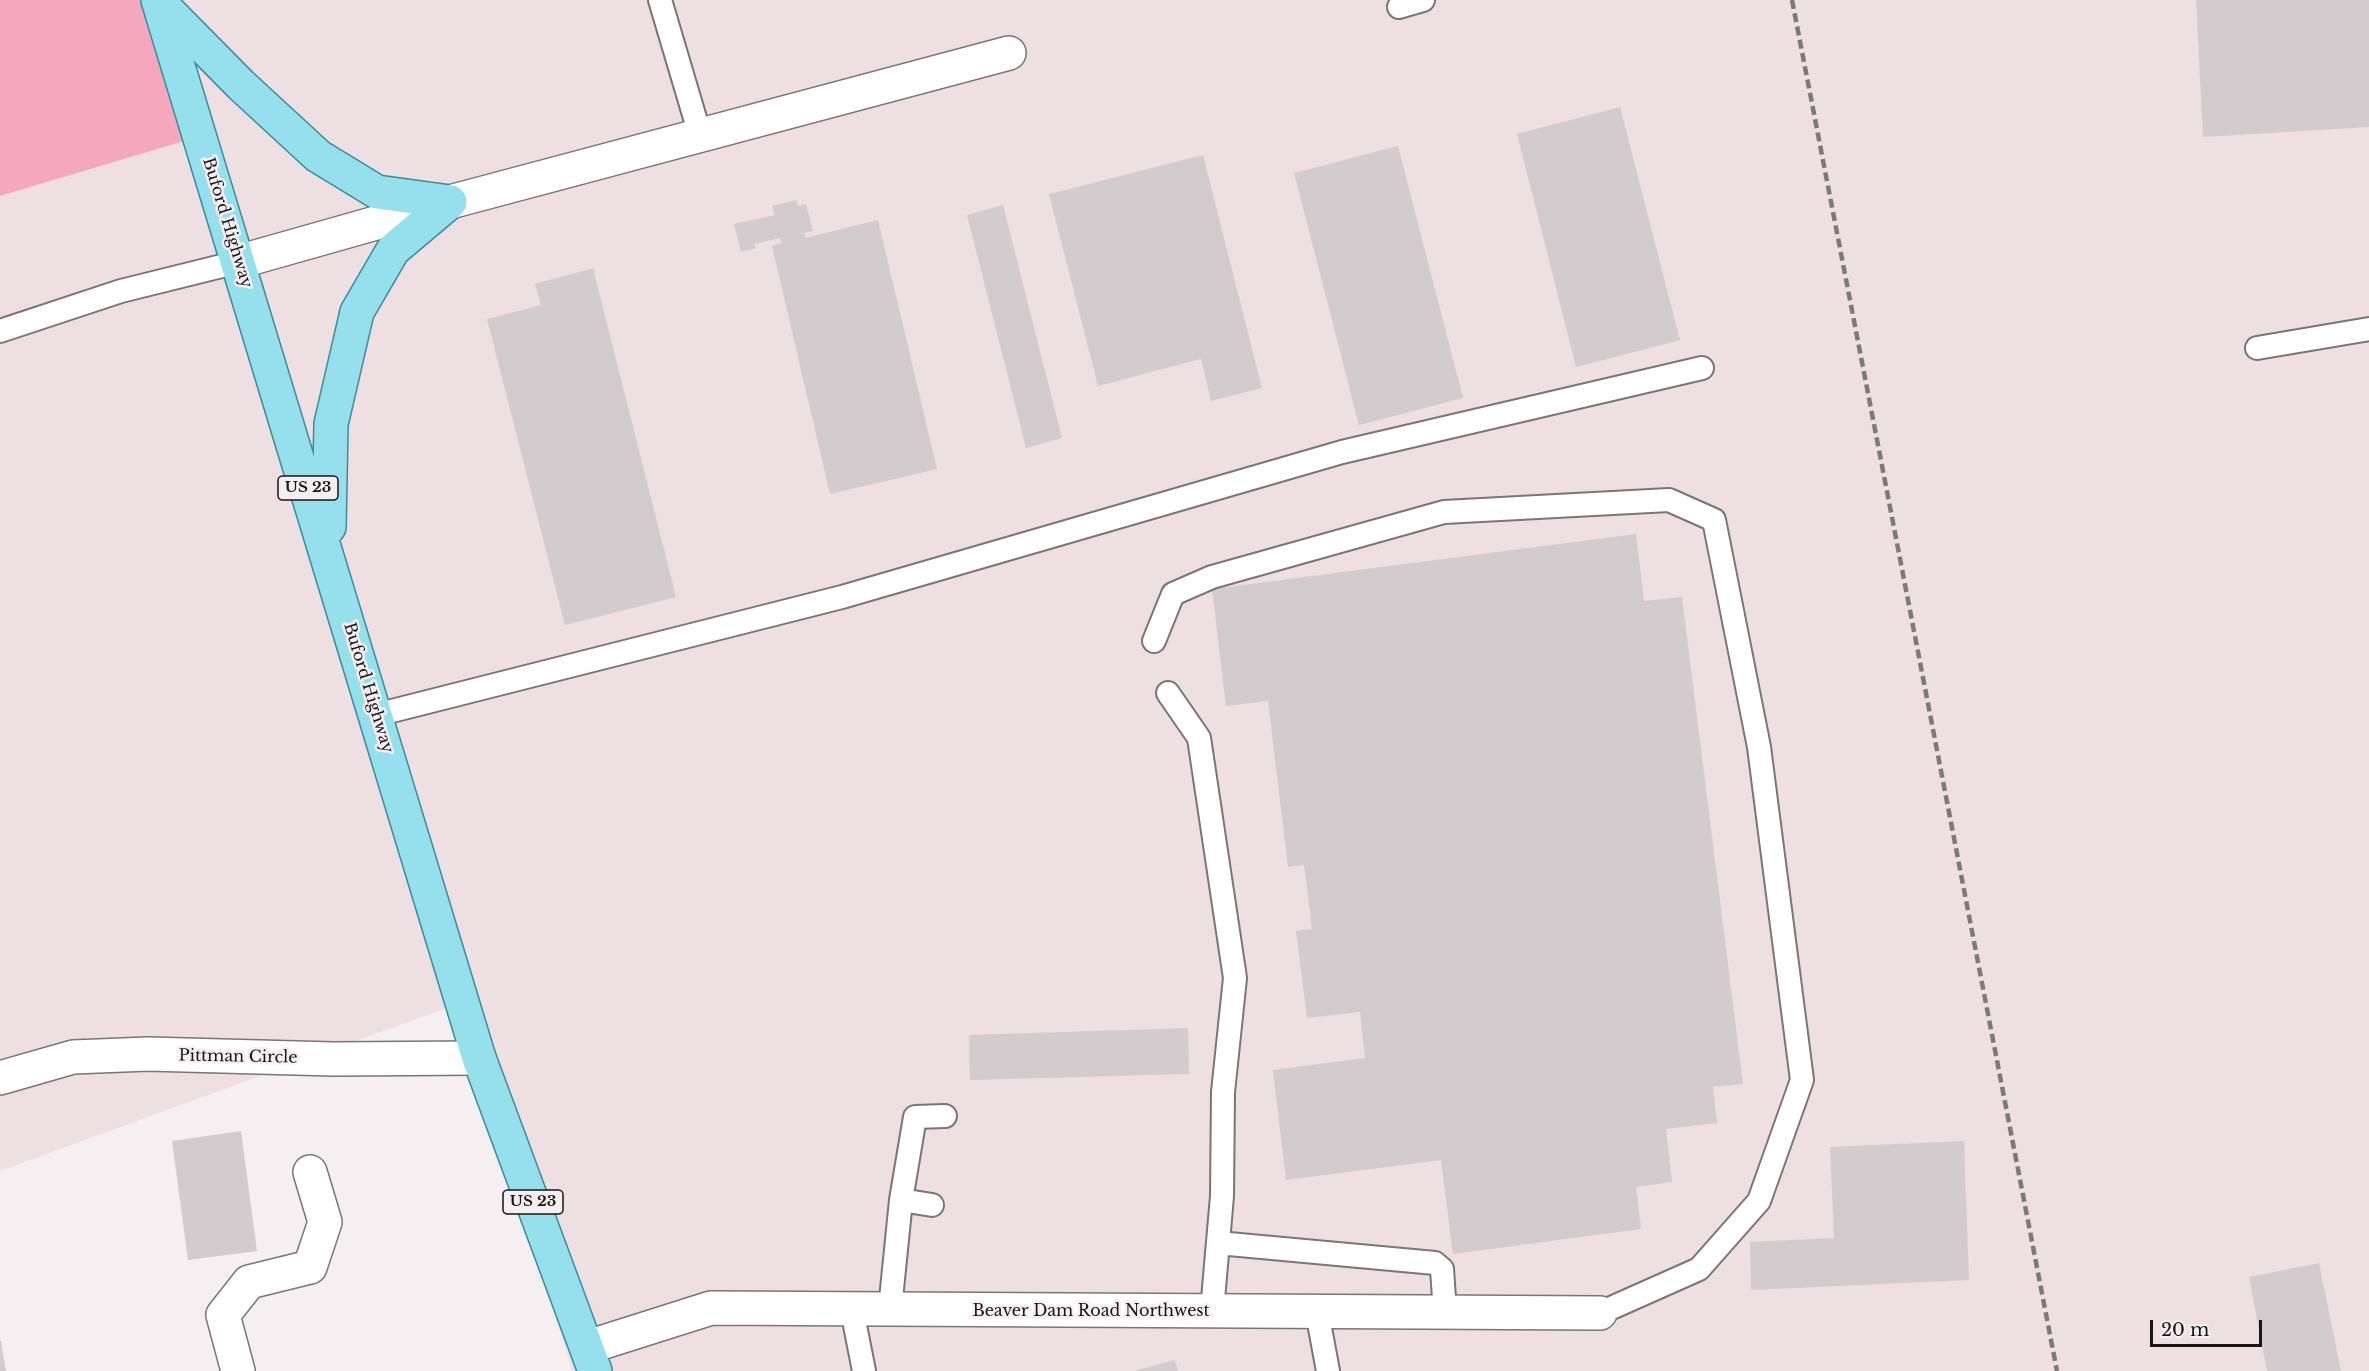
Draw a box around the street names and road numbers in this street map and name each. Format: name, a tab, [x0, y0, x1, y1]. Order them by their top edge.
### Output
street label: Buford Highway	[198, 155, 256, 291]
road number: US 23	[278, 476, 338, 500]
street label: Buford Highway	[339, 620, 397, 756]
street label: Pittman Circle	[178, 1046, 298, 1068]
road number: US 23	[503, 1190, 563, 1214]
street label: Beaver Dam Road Northwest	[972, 1301, 1210, 1321]

